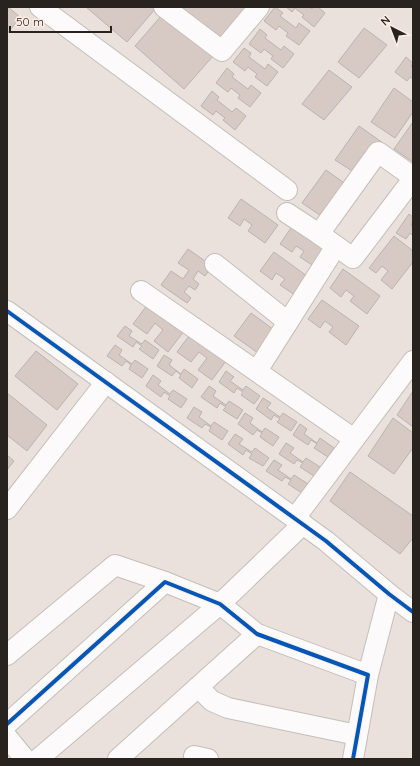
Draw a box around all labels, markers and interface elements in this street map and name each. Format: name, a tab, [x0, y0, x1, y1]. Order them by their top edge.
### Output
scale bar	[10, 8, 111, 34]
north arrow	[372, 8, 412, 48]
text: N	[378, 13, 393, 28]
text: 50 m	[16, 14, 44, 29]

